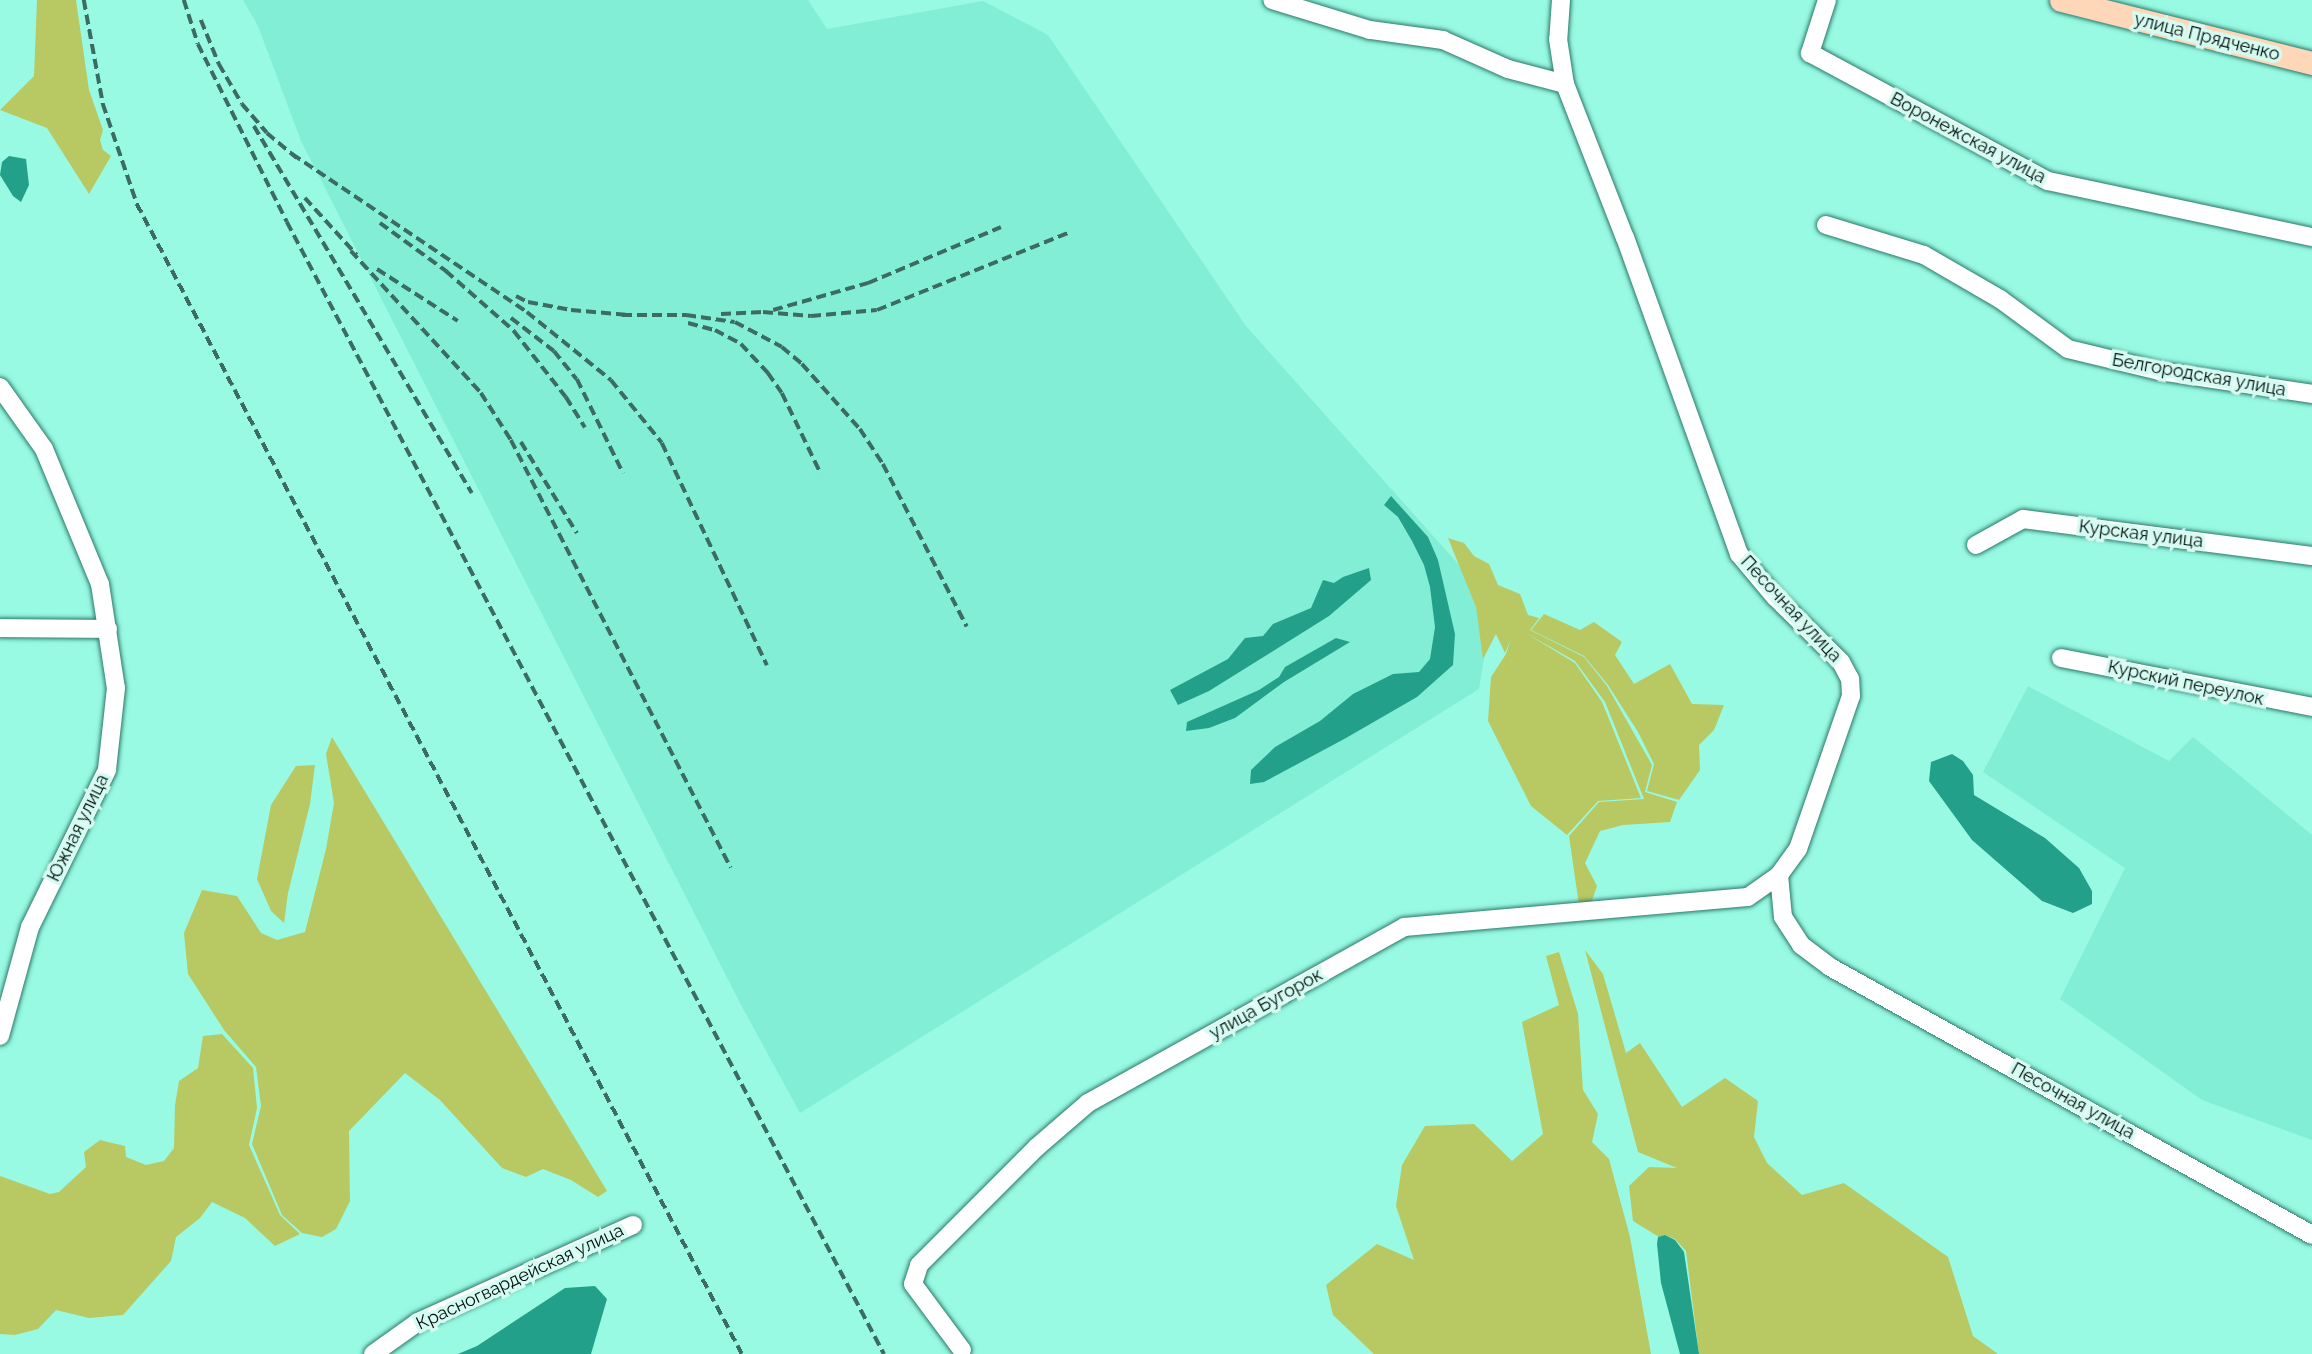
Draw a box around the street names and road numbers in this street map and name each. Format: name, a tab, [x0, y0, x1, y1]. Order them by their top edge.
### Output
street label: улица Прядченко	[2132, 8, 2282, 66]
street label: Воронежская улица	[1886, 88, 2050, 188]
street label: Белгородская улица	[2110, 349, 2288, 401]
street label: Курская улица	[2077, 516, 2205, 552]
street label: Песочная улица	[1736, 551, 1846, 667]
street label: Курский переулок	[2106, 656, 2266, 710]
street label: Южная улица	[43, 771, 113, 885]
street label: улица Бугорок	[1206, 964, 1326, 1044]
street label: Песочная улица	[2007, 1058, 2139, 1144]
street label: Красногвардейская улица	[413, 1219, 627, 1335]

